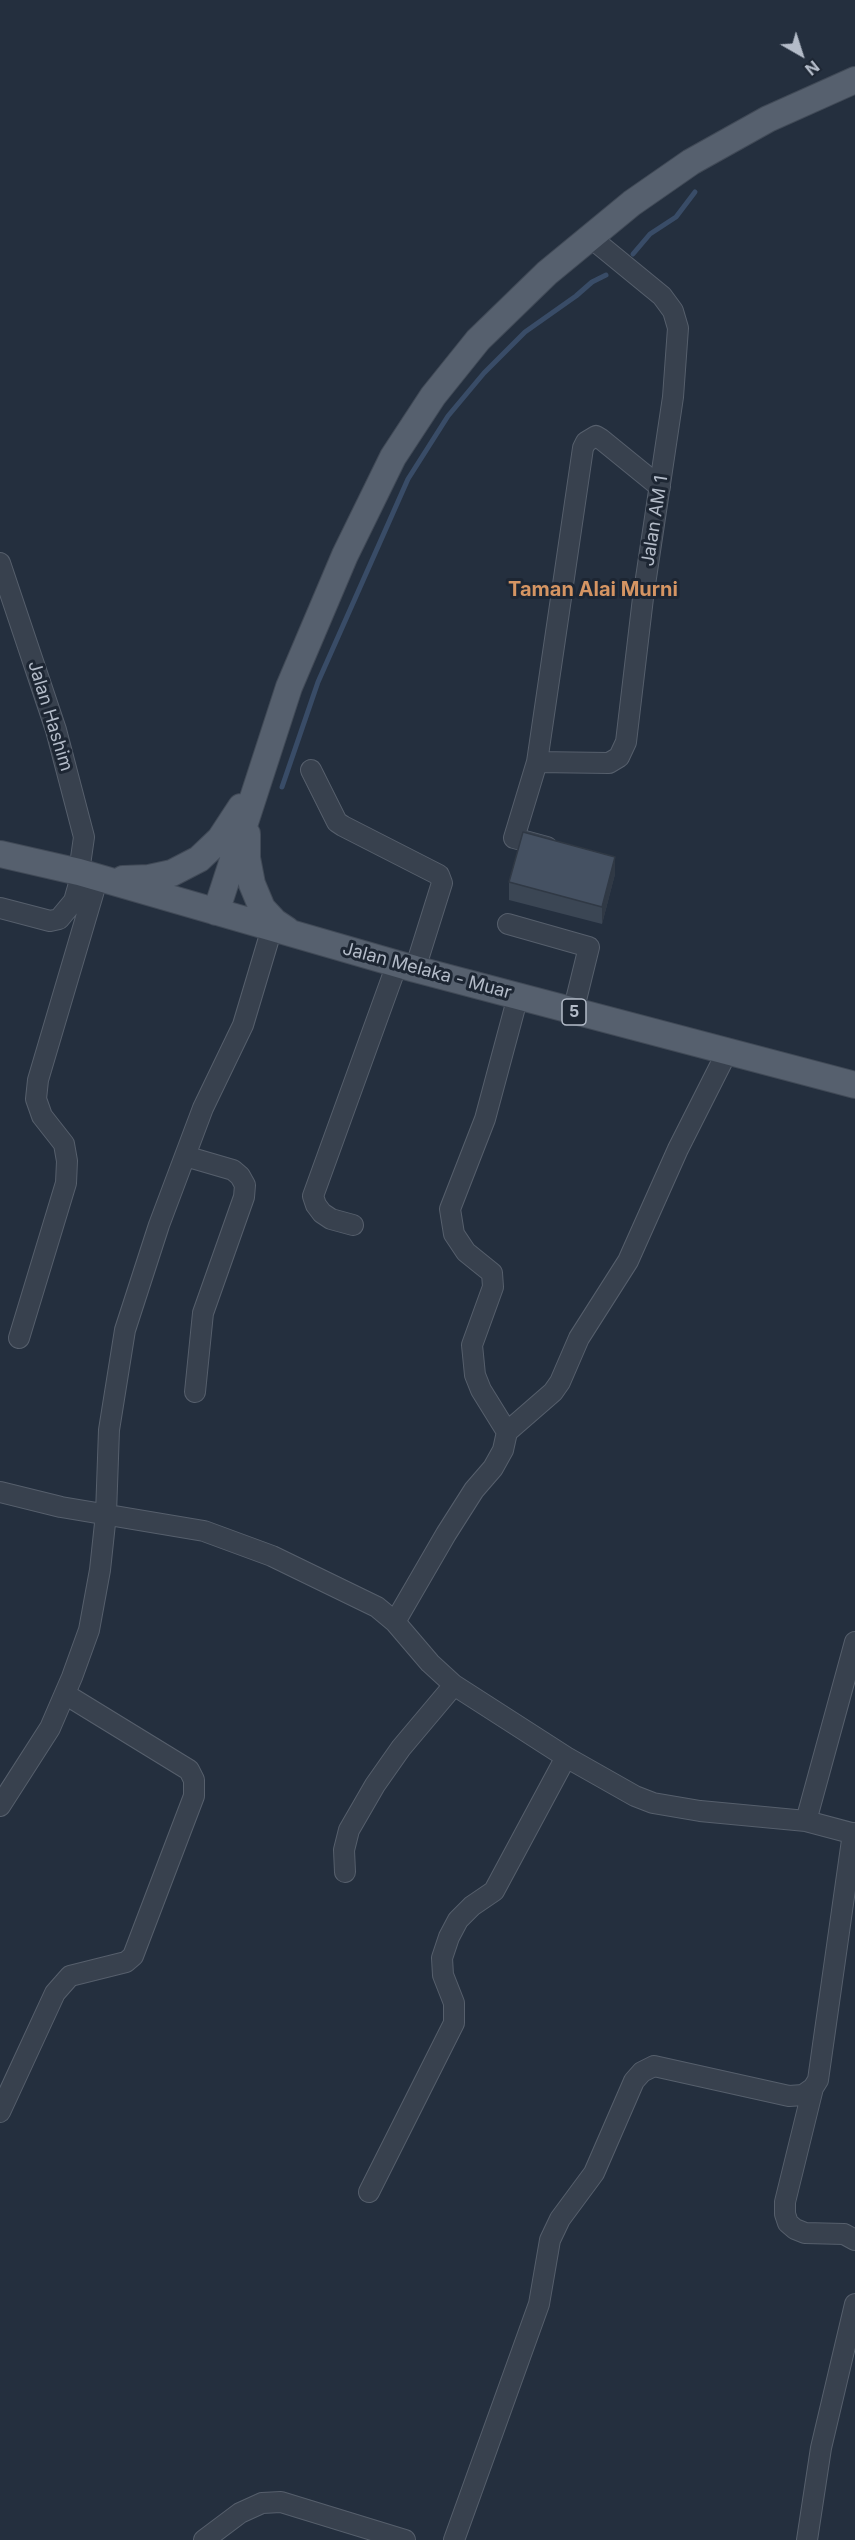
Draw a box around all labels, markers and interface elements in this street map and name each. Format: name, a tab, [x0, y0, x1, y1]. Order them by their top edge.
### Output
north arrow	[771, 24, 831, 84]
text: N	[801, 56, 823, 80]
street label: Jalan AM 1	[637, 474, 673, 568]
district label: Taman Alai Murni	[508, 578, 678, 602]
street label: Jalan Hashim	[23, 658, 77, 774]
street label: Jalan Melaka - Muar	[340, 938, 514, 1004]
road number: 5	[562, 999, 586, 1025]

